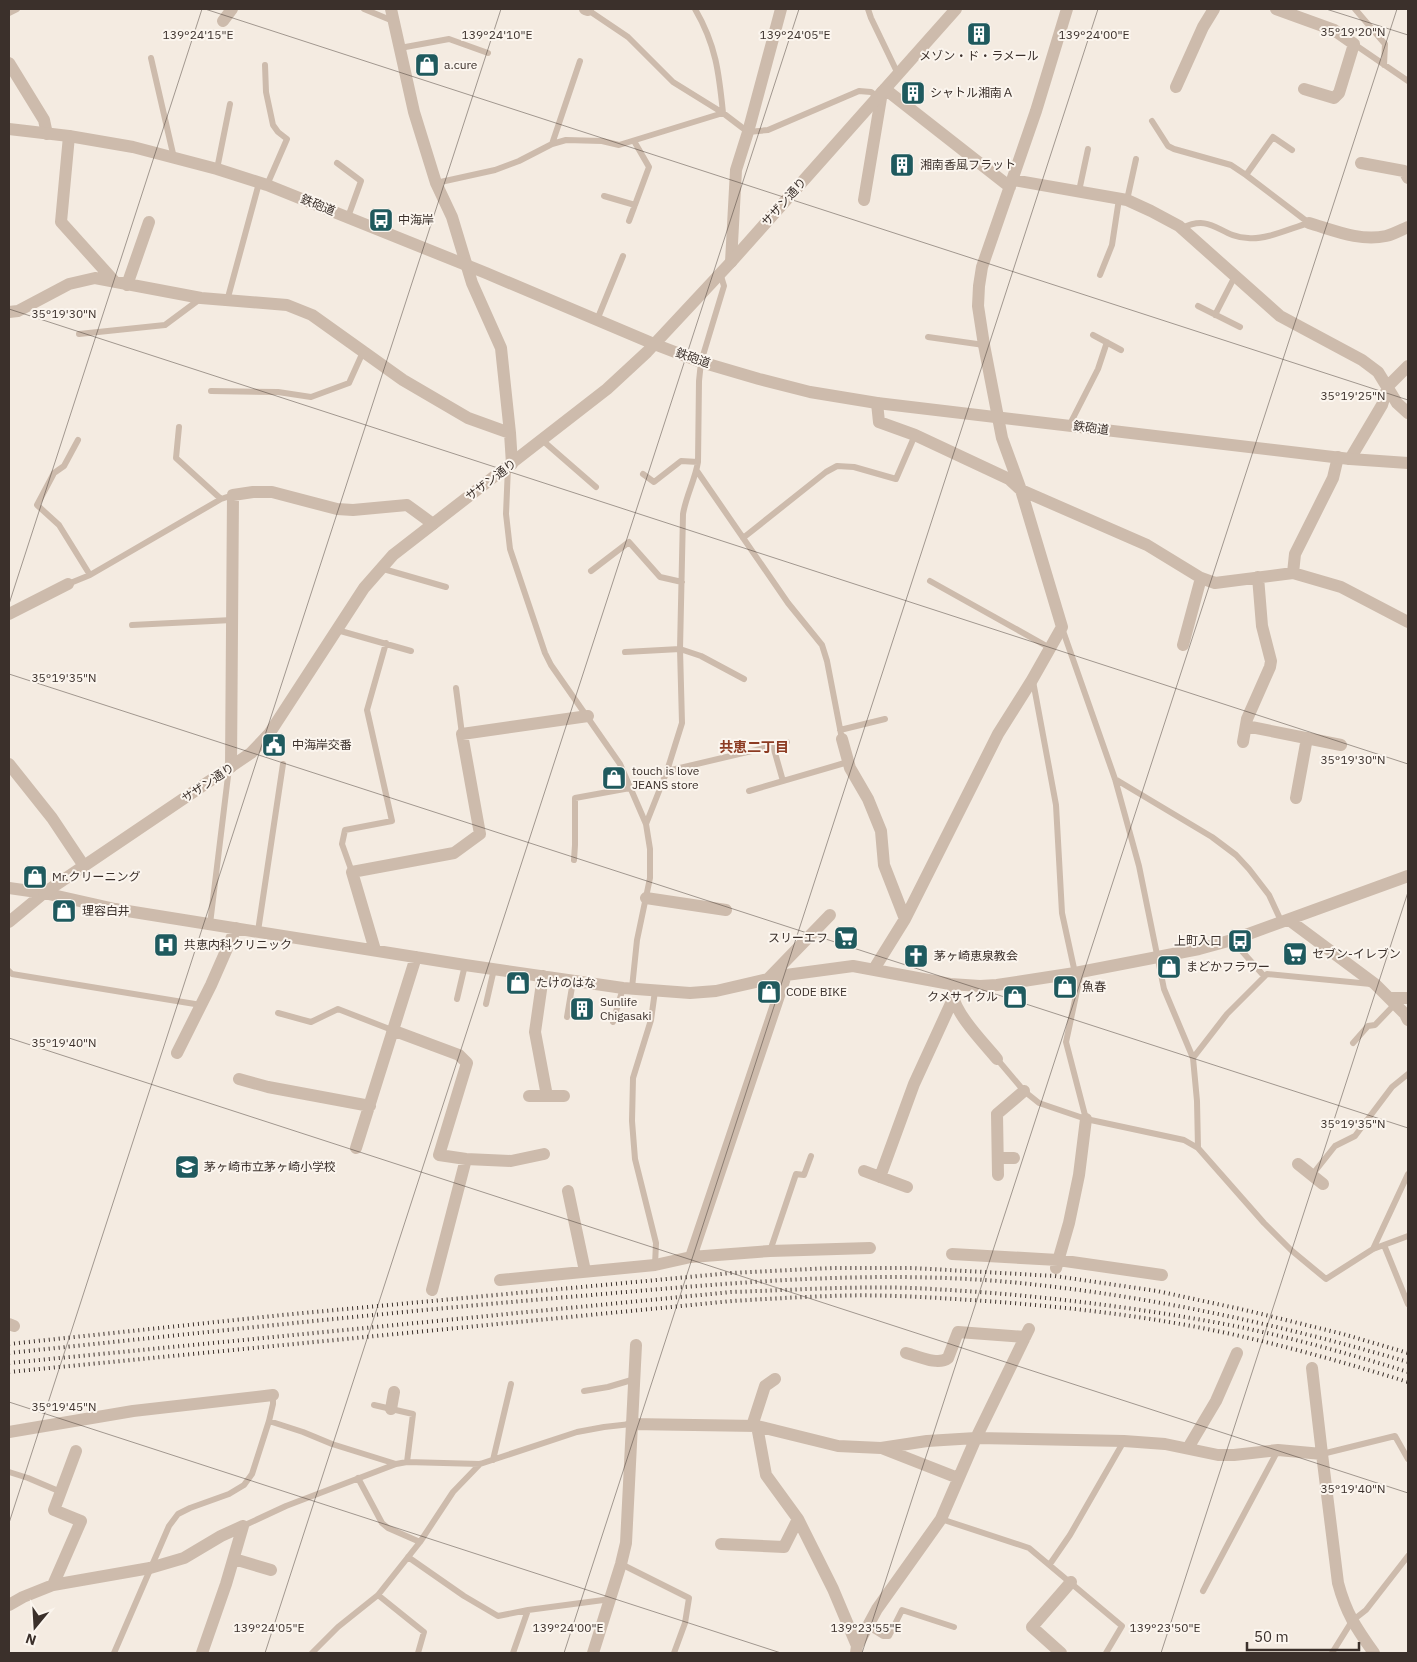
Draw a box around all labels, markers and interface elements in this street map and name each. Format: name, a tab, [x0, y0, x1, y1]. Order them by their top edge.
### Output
building icon: メゾン・ド・ラメール	[966, 21, 992, 47]
text: 35°19'20"N	[1320, 24, 1386, 39]
text: 139°24'15"E	[163, 27, 233, 42]
text: 139°24'10"E	[462, 27, 532, 42]
text: 139°24'05"E	[760, 27, 830, 42]
text: 139°24'00"E	[1059, 27, 1129, 42]
place label: メゾン・ド・ラメール	[919, 48, 1039, 63]
shop icon: a.cure	[414, 52, 440, 78]
place label: a.cure	[444, 57, 478, 72]
building icon: シャトル湘南Ａ	[900, 80, 926, 106]
place label: シャトル湘南Ａ	[930, 85, 1014, 100]
building icon: 湘南香風フラット	[889, 152, 915, 178]
place label: 湘南香風フラット	[920, 157, 1016, 172]
street label: サザン通り	[758, 174, 809, 229]
street label: 鉄砲道	[299, 191, 338, 218]
bus stop icon: 中海岸	[368, 207, 394, 233]
place label: 中海岸	[398, 212, 434, 227]
text: 35°19'30"N	[31, 306, 97, 321]
street label: 鉄砲道	[674, 345, 713, 370]
text: 35°19'25"N	[1320, 388, 1386, 403]
street label: 鉄砲道	[1072, 418, 1110, 437]
street label: サザン通り	[462, 456, 519, 504]
text: 35°19'35"N	[31, 670, 97, 685]
public building icon: 中海岸交番	[261, 732, 287, 758]
place label: 中海岸交番	[292, 737, 352, 752]
district label: 共恵二丁目	[719, 738, 789, 756]
text: 35°19'30"N	[1320, 752, 1386, 767]
street label: サザン通り	[179, 760, 237, 806]
place label: touch is love JEANS store	[632, 763, 700, 792]
shop icon: touch is love JEANS store	[601, 765, 627, 791]
shop icon: Mr.クリーニング	[22, 864, 48, 890]
place label: Mr.クリーニング	[52, 869, 140, 884]
shop icon: 理容白井	[51, 898, 77, 924]
place label: 理容白井	[82, 903, 130, 918]
supermarket icon: スリーエフ	[833, 925, 859, 951]
bus stop icon: 上町入口	[1227, 928, 1253, 954]
place label: スリーエフ	[768, 930, 828, 945]
hospital icon: 共恵内科クリニック	[153, 932, 179, 958]
place label: 上町入口	[1174, 933, 1222, 948]
place label: 共恵内科クリニック	[184, 937, 292, 952]
supermarket icon: セブン-イレブン	[1282, 941, 1308, 967]
church icon: 茅ヶ崎恵泉教会	[903, 943, 929, 969]
place label: セブン-イレブン	[1312, 946, 1401, 961]
place label: 茅ヶ崎恵泉教会	[934, 948, 1018, 963]
shop icon: まどかフラワー	[1156, 954, 1182, 980]
place label: まどかフラワー	[1186, 959, 1270, 974]
shop icon: たけのはな	[505, 970, 531, 996]
shop icon: 魚春	[1052, 974, 1078, 1000]
place label: たけのはな	[536, 975, 596, 990]
shop icon: CODE BIKE	[756, 979, 782, 1005]
place label: 魚春	[1082, 979, 1106, 994]
place label: CODE BIKE	[786, 984, 847, 999]
shop icon: クメサイクル	[1002, 984, 1028, 1010]
place label: クメサイクル	[927, 989, 998, 1004]
place label: Sunlife Chigasaki	[600, 994, 652, 1023]
building icon: Sunlife Chigasaki	[569, 996, 595, 1022]
text: 35°19'40"N	[31, 1035, 97, 1050]
text: 35°19'35"N	[1320, 1116, 1386, 1131]
school or university icon: 茅ヶ崎市立茅ヶ崎小学校	[174, 1154, 200, 1180]
place label: 茅ヶ崎市立茅ヶ崎小学校	[204, 1159, 336, 1174]
text: 35°19'45"N	[31, 1399, 97, 1414]
text: 35°19'40"N	[1320, 1481, 1386, 1496]
north arrow	[10, 1602, 60, 1652]
text: 139°24'05"E	[234, 1620, 304, 1635]
text: 139°24'00"E	[533, 1620, 603, 1635]
text: 139°23'55"E	[831, 1620, 901, 1635]
text: 139°23'50"E	[1130, 1620, 1200, 1635]
scale bar	[1247, 1620, 1360, 1652]
text: 50 m	[1254, 1627, 1289, 1646]
text: N	[23, 1629, 39, 1649]

